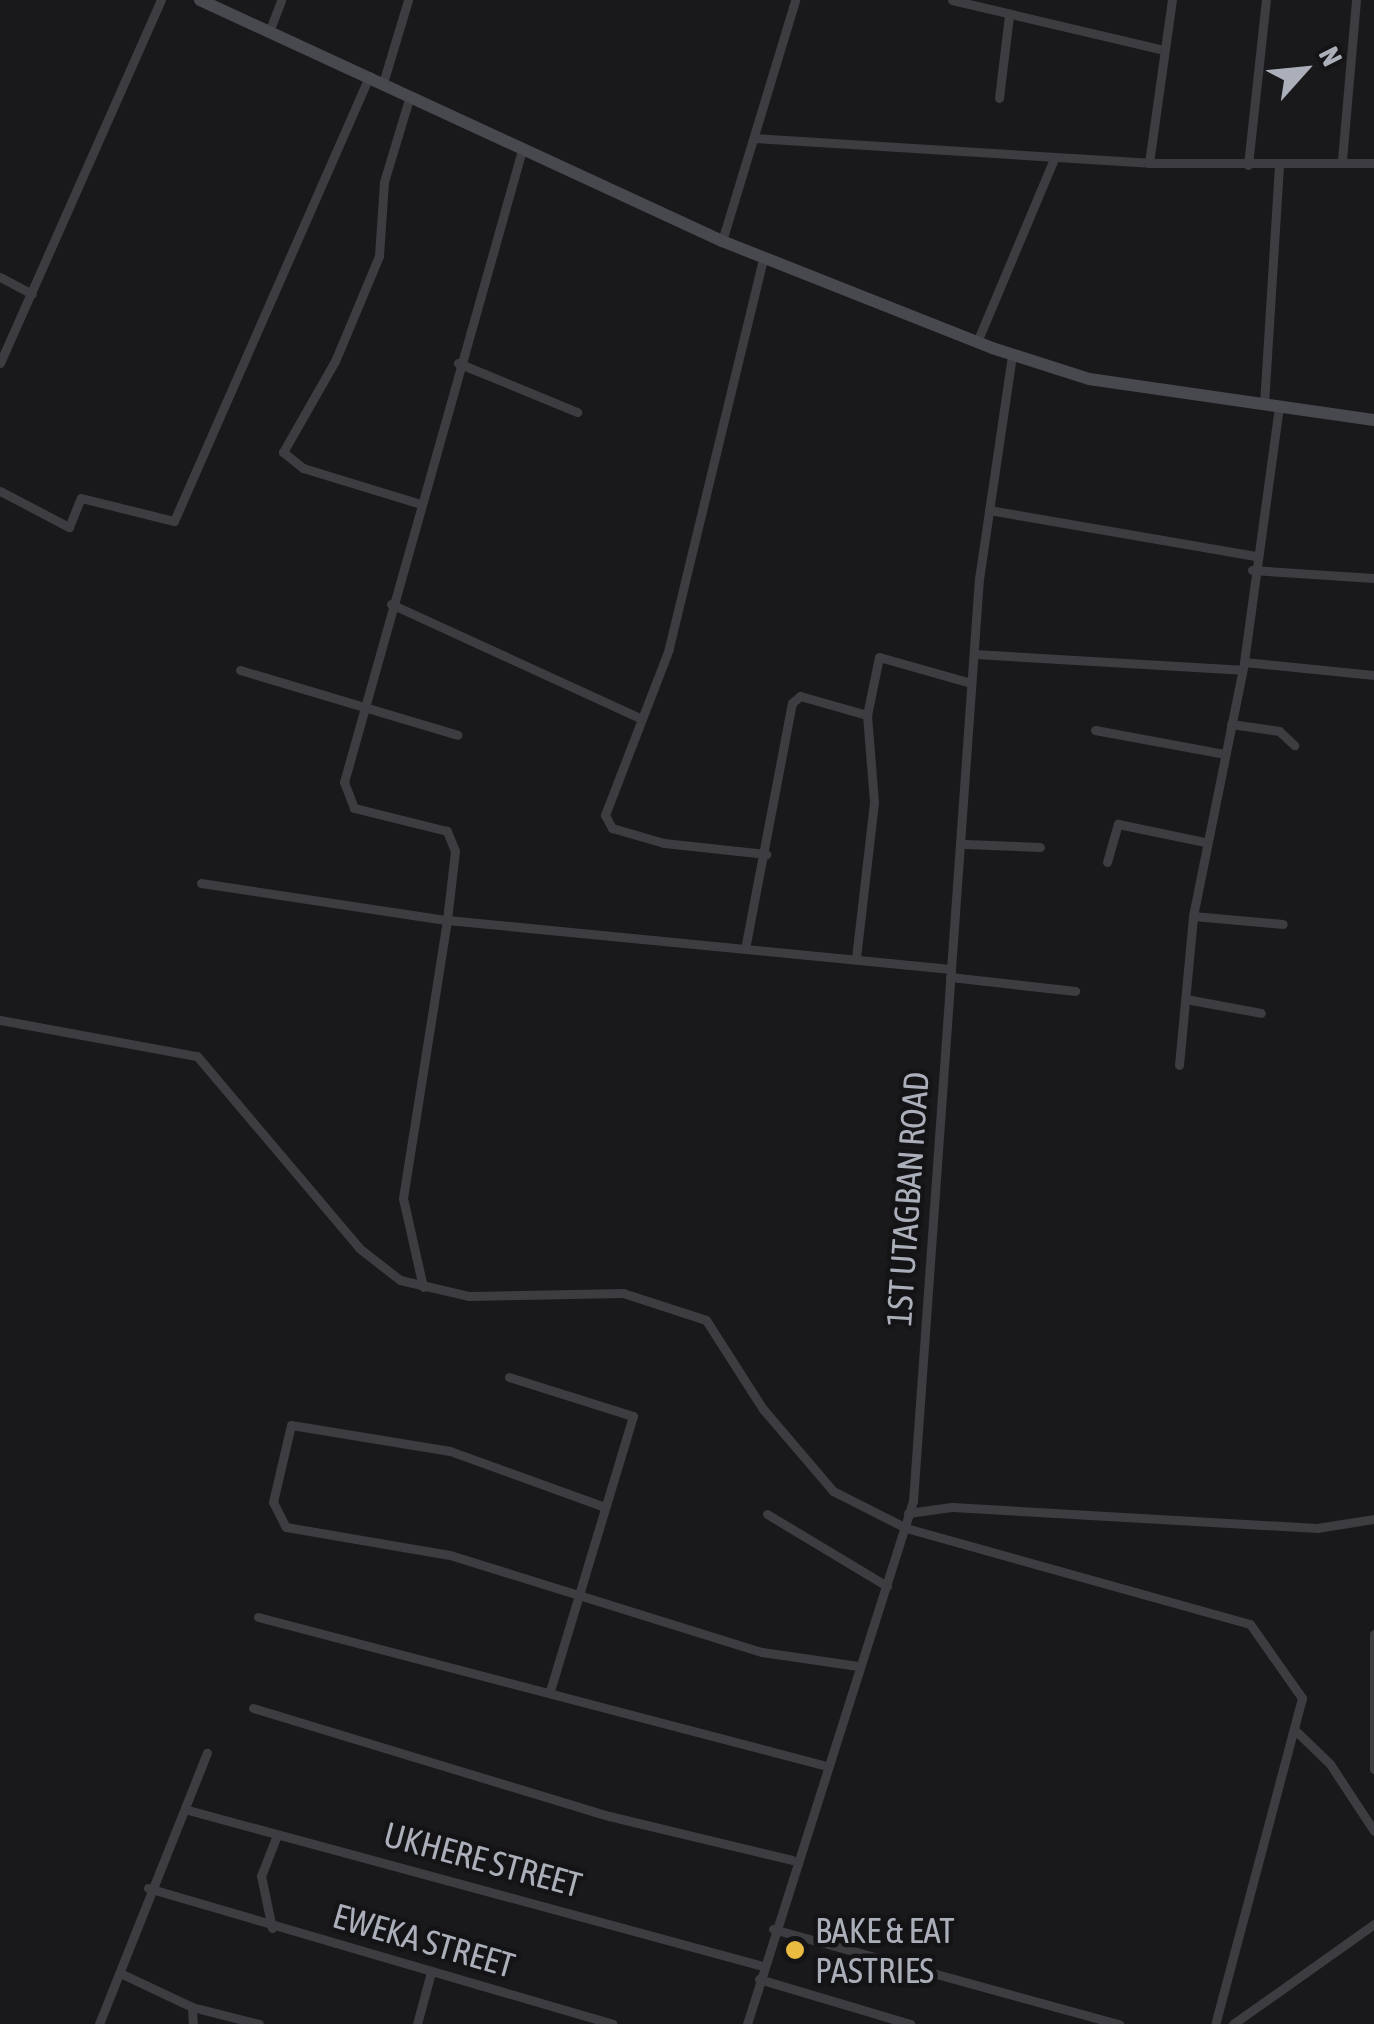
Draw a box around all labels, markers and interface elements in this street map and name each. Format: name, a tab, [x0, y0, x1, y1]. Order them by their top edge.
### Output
north arrow	[1254, 20, 1354, 120]
text: N	[1313, 42, 1349, 71]
street label: 1ST UTAGBAN ROAD	[877, 1070, 937, 1328]
street label: UKHERE STREET	[380, 1812, 586, 1906]
street label: EWEKA STREET	[328, 1894, 520, 1986]
place label: BAKE & EAT PASTRIES	[815, 1909, 955, 1991]
marker: BAKE & EAT PASTRIES	[784, 1939, 806, 1961]

